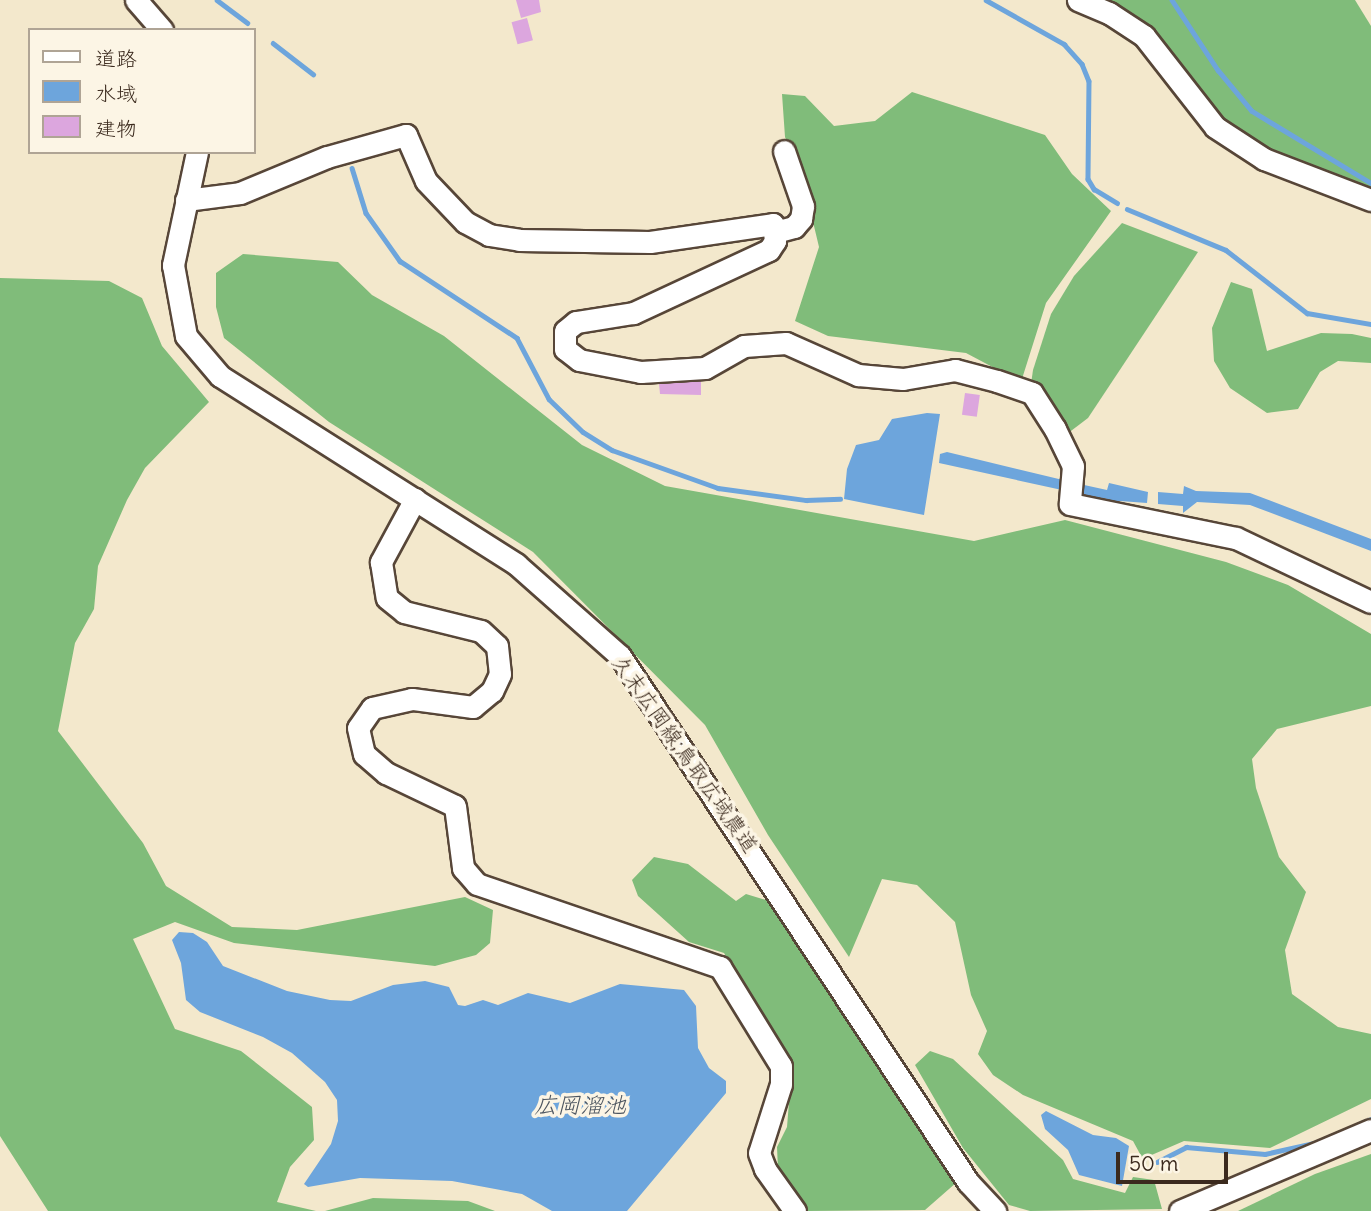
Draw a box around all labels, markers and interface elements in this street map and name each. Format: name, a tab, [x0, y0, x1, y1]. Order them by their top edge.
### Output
legend	[28, 28, 256, 154]
text: 道路	[95, 45, 137, 72]
text: 水域	[95, 80, 137, 107]
text: 建物	[95, 115, 137, 142]
street label: 久末広岡線;鳥取広域農道	[607, 650, 763, 858]
water label: 広岡溜池	[534, 1091, 626, 1119]
scale bar	[1119, 1138, 1231, 1182]
text: 50 m	[1129, 1150, 1178, 1177]

